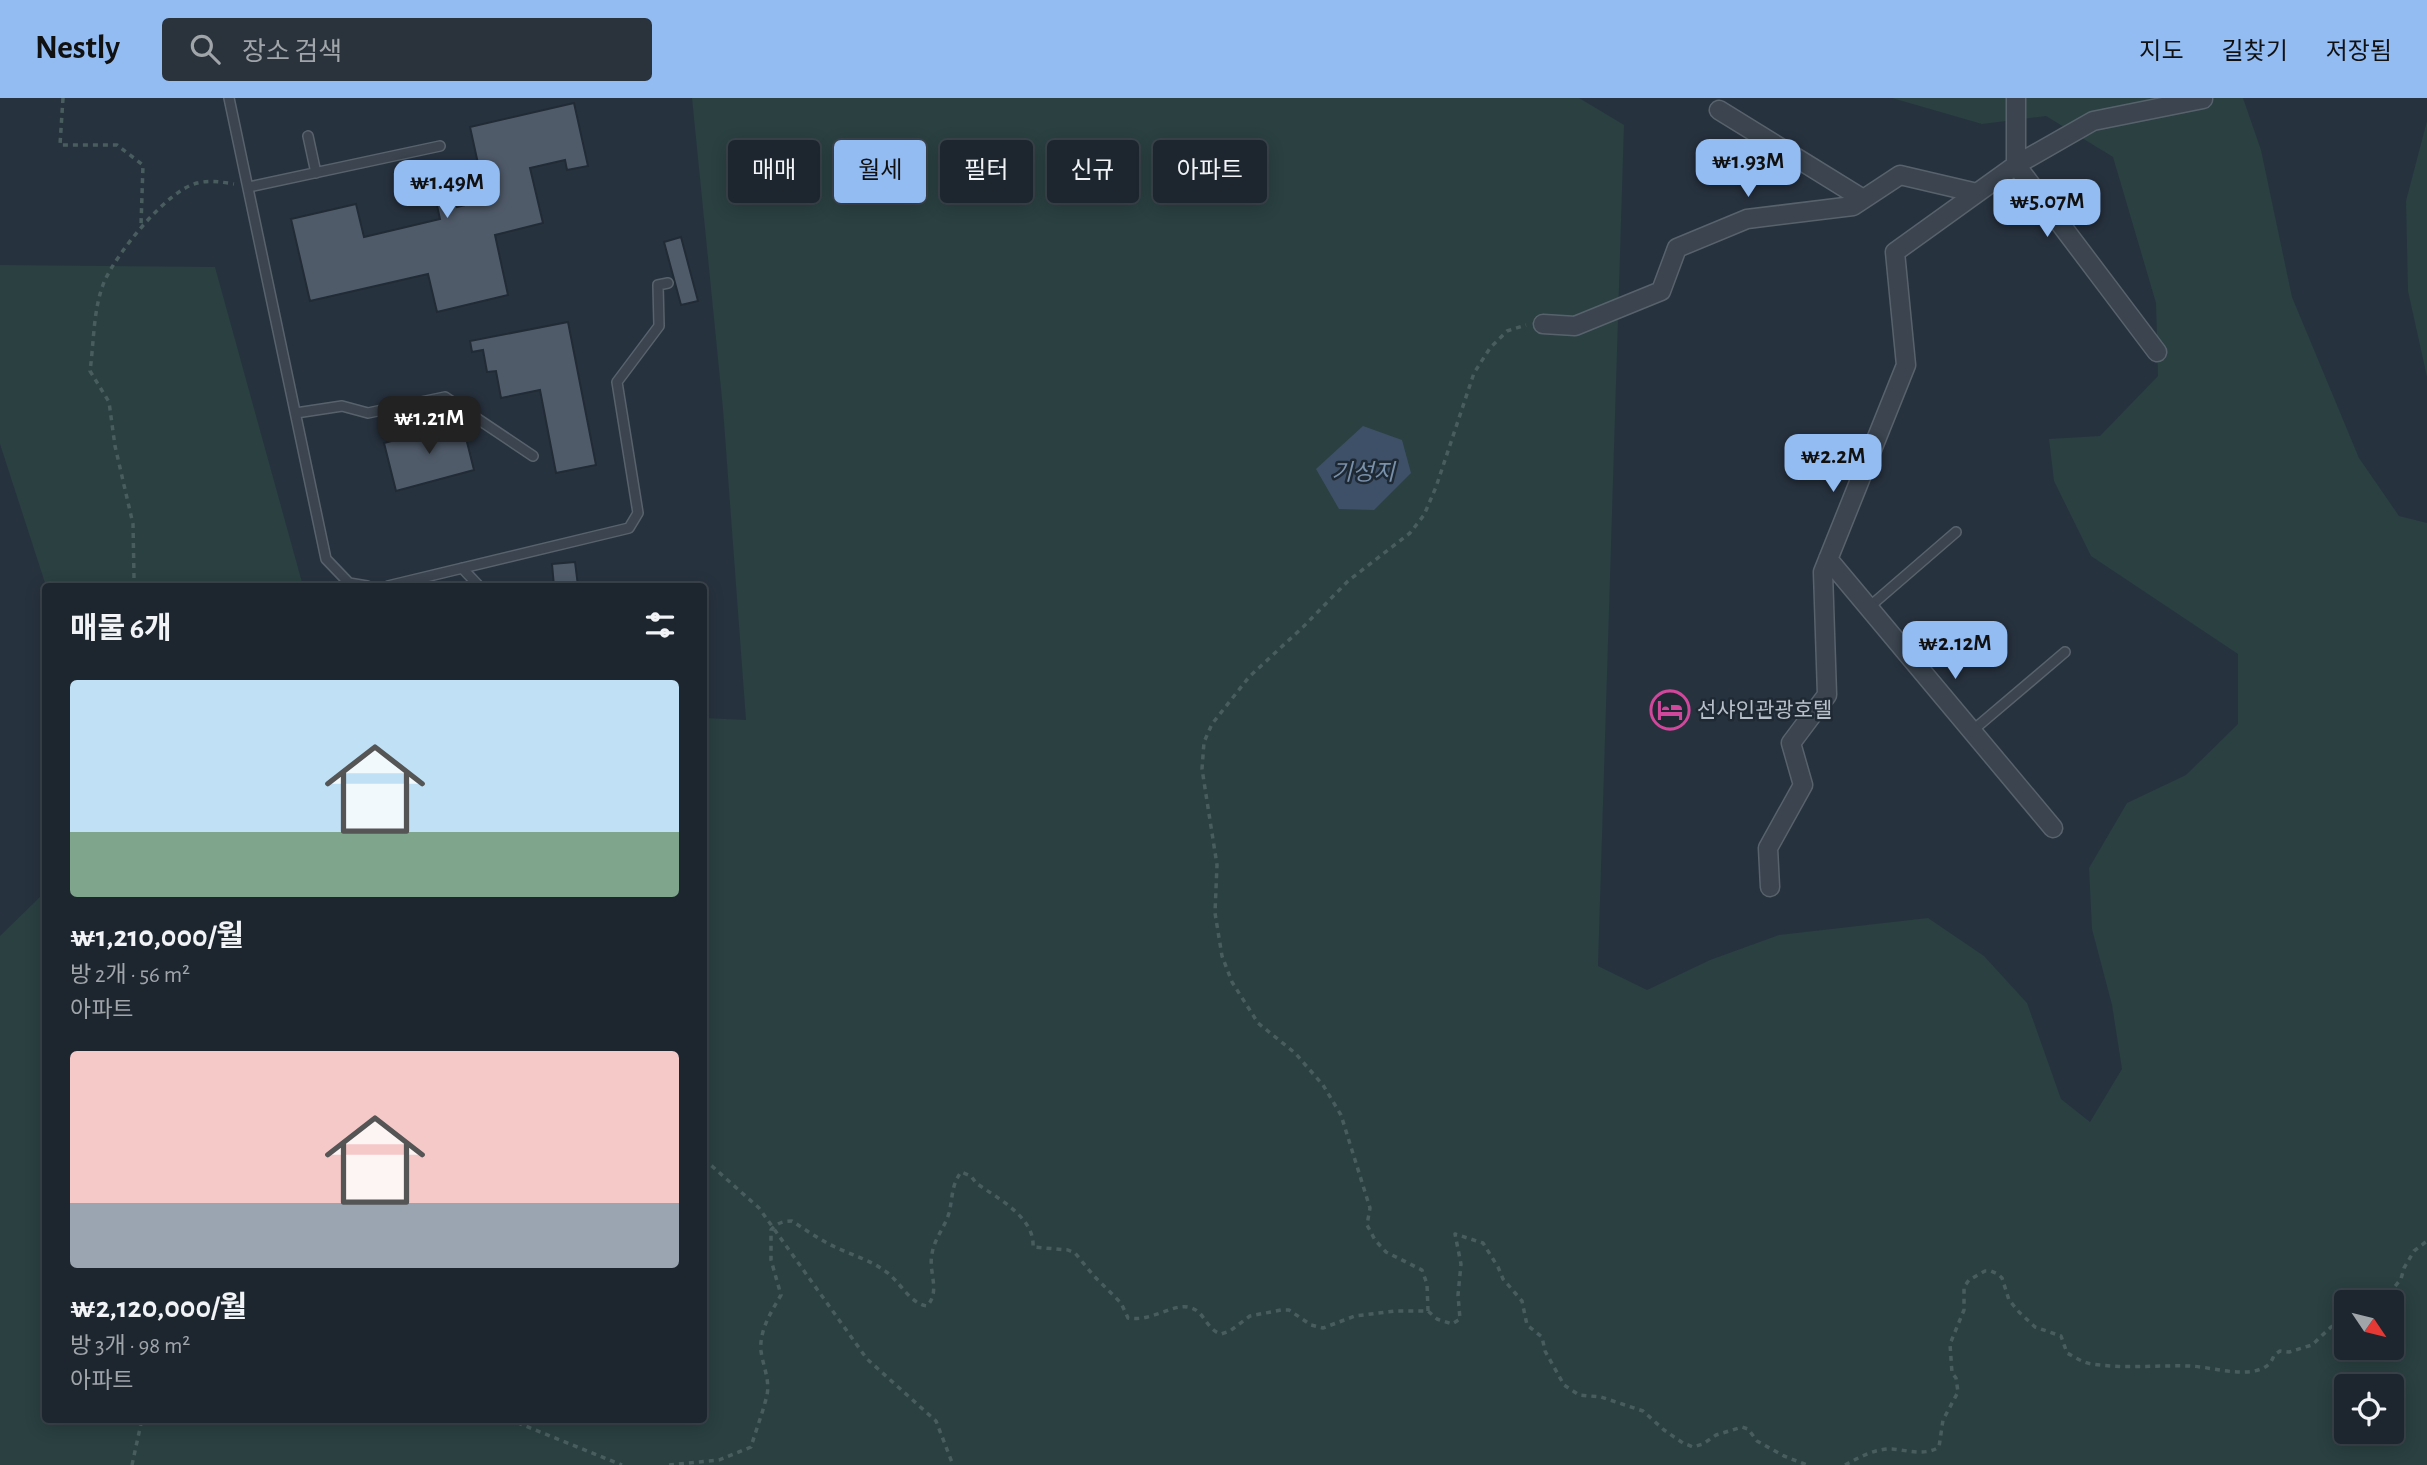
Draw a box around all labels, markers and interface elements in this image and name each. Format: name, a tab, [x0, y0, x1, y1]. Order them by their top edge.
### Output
search box	[162, 18, 652, 81]
icon: search	[186, 30, 224, 68]
text: Nestly	[35, 32, 120, 65]
text: 장소 검색	[242, 39, 342, 65]
text: 지도	[2139, 40, 2184, 64]
text: 길찾기	[2222, 40, 2288, 64]
text: 저장됨	[2326, 40, 2392, 64]
chip: 매매	[728, 140, 820, 203]
chip: 월세	[834, 140, 926, 203]
chip: 필터	[940, 140, 1033, 203]
chip: 신규	[1047, 140, 1139, 203]
chip: 아파트	[1153, 140, 1267, 203]
pin: ₩1.93M	[1691, 140, 1805, 199]
text: ₩1.93M	[1712, 150, 1784, 173]
pin: ₩1.49M	[390, 160, 504, 220]
text: ₩1.49M	[410, 171, 484, 194]
pin: ₩5.07M	[1990, 180, 2104, 239]
text: ₩5.07M	[2009, 190, 2085, 213]
pin: ₩1.21M	[372, 396, 486, 456]
text: ₩1.21M	[394, 407, 464, 430]
pin: ₩2.2M	[1784, 434, 1882, 494]
text: ₩2.2M	[1801, 445, 1866, 468]
water label: 기성지	[1331, 460, 1397, 485]
icon: filters	[641, 606, 679, 644]
text: 매물 6개	[70, 614, 172, 644]
pin: ₩2.12M	[1898, 622, 2012, 681]
text: ₩2.12M	[1918, 632, 1992, 655]
hotel icon: 선샤인관광호텔	[1649, 689, 1691, 731]
place label: 선샤인관광호텔	[1697, 699, 1832, 721]
icon: home	[312, 726, 438, 852]
text: ₩1,210,000/월	[70, 922, 244, 952]
text: 방 2개 · 56 m²	[70, 964, 190, 987]
text: 아파트	[70, 999, 133, 1022]
icon: home	[312, 1097, 438, 1223]
north arrow	[2334, 1290, 2404, 1360]
map controls	[2334, 1290, 2404, 1444]
text: ₩2,120,000/월	[70, 1293, 247, 1323]
text: 방 3개 · 98 m²	[70, 1335, 190, 1358]
text: 아파트	[70, 1370, 133, 1393]
button: locate	[2334, 1374, 2404, 1444]

